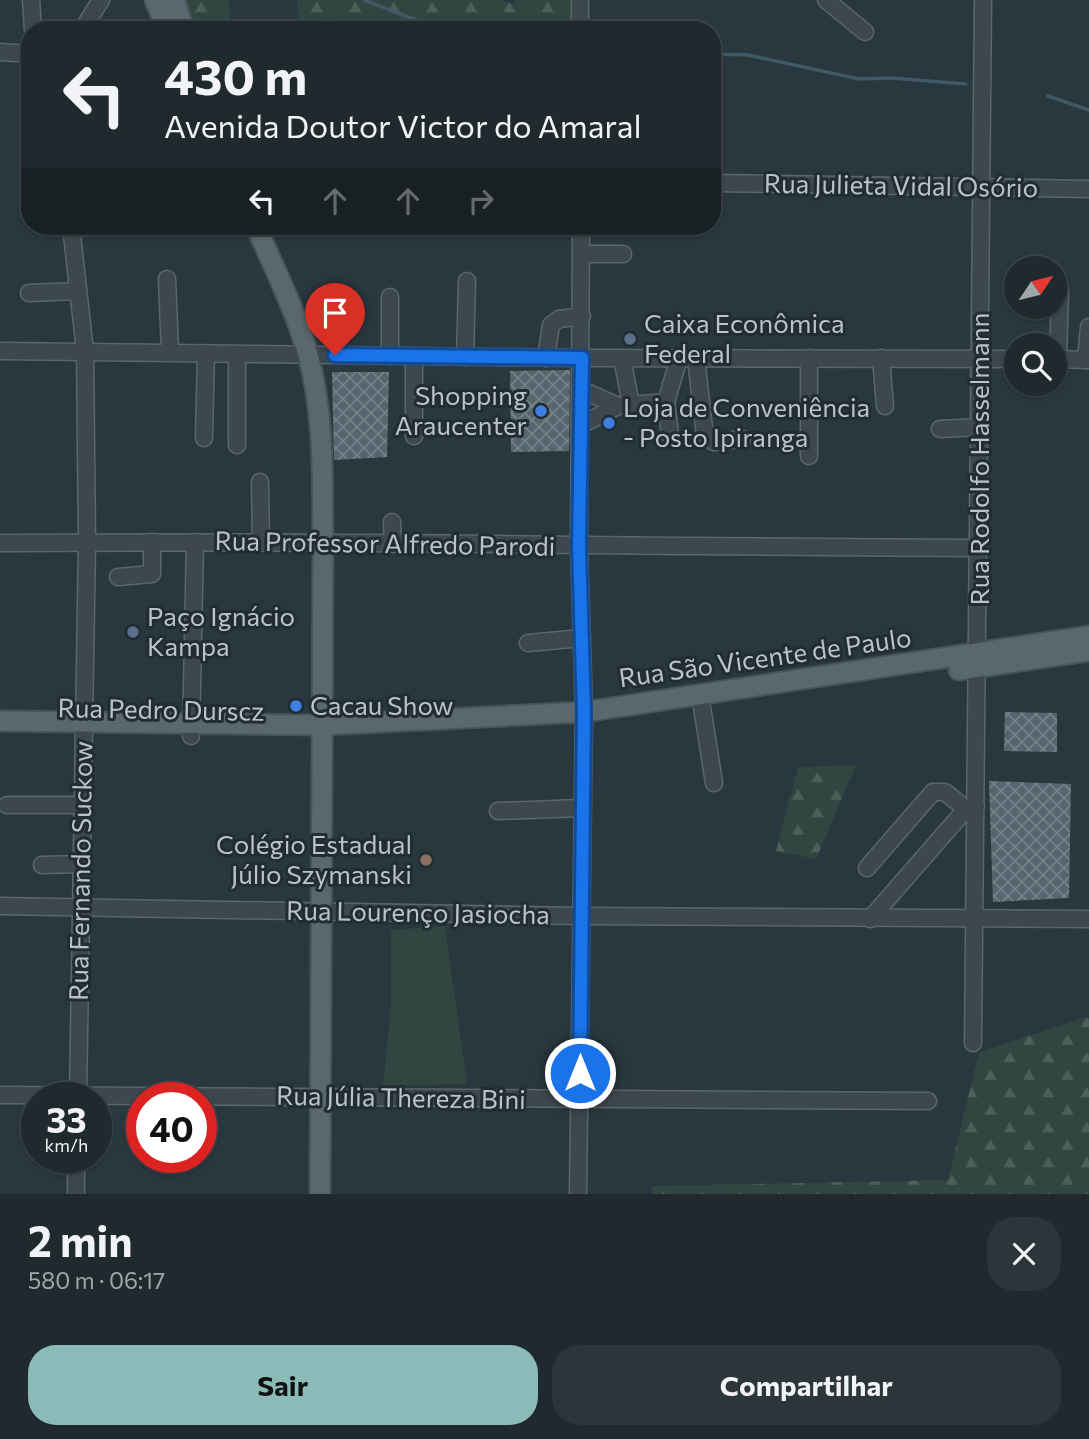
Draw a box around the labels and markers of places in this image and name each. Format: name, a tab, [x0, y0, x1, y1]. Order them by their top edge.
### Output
pin	[305, 283, 365, 355]
place label: Caixa Econômica Federal	[644, 307, 845, 368]
marker: Caixa Econômica Federal	[622, 331, 638, 347]
place label: Shopping Araucenter	[395, 379, 527, 440]
place label: Loja de Conveniência - Posto Ipiranga	[623, 391, 870, 452]
marker: Shopping Araucenter	[533, 403, 549, 419]
marker: Loja de Conveniência - Posto Ipiranga	[601, 415, 617, 431]
place label: Paço Ignácio Kampa	[147, 600, 295, 661]
marker: Paço Ignácio Kampa	[125, 624, 141, 640]
place label: Cacau Show	[310, 689, 454, 720]
marker: Cacau Show	[288, 698, 304, 714]
place label: Colégio Estadual Júlio Szymanski	[216, 828, 412, 889]
marker: Colégio Estadual Júlio Szymanski	[418, 852, 434, 868]

